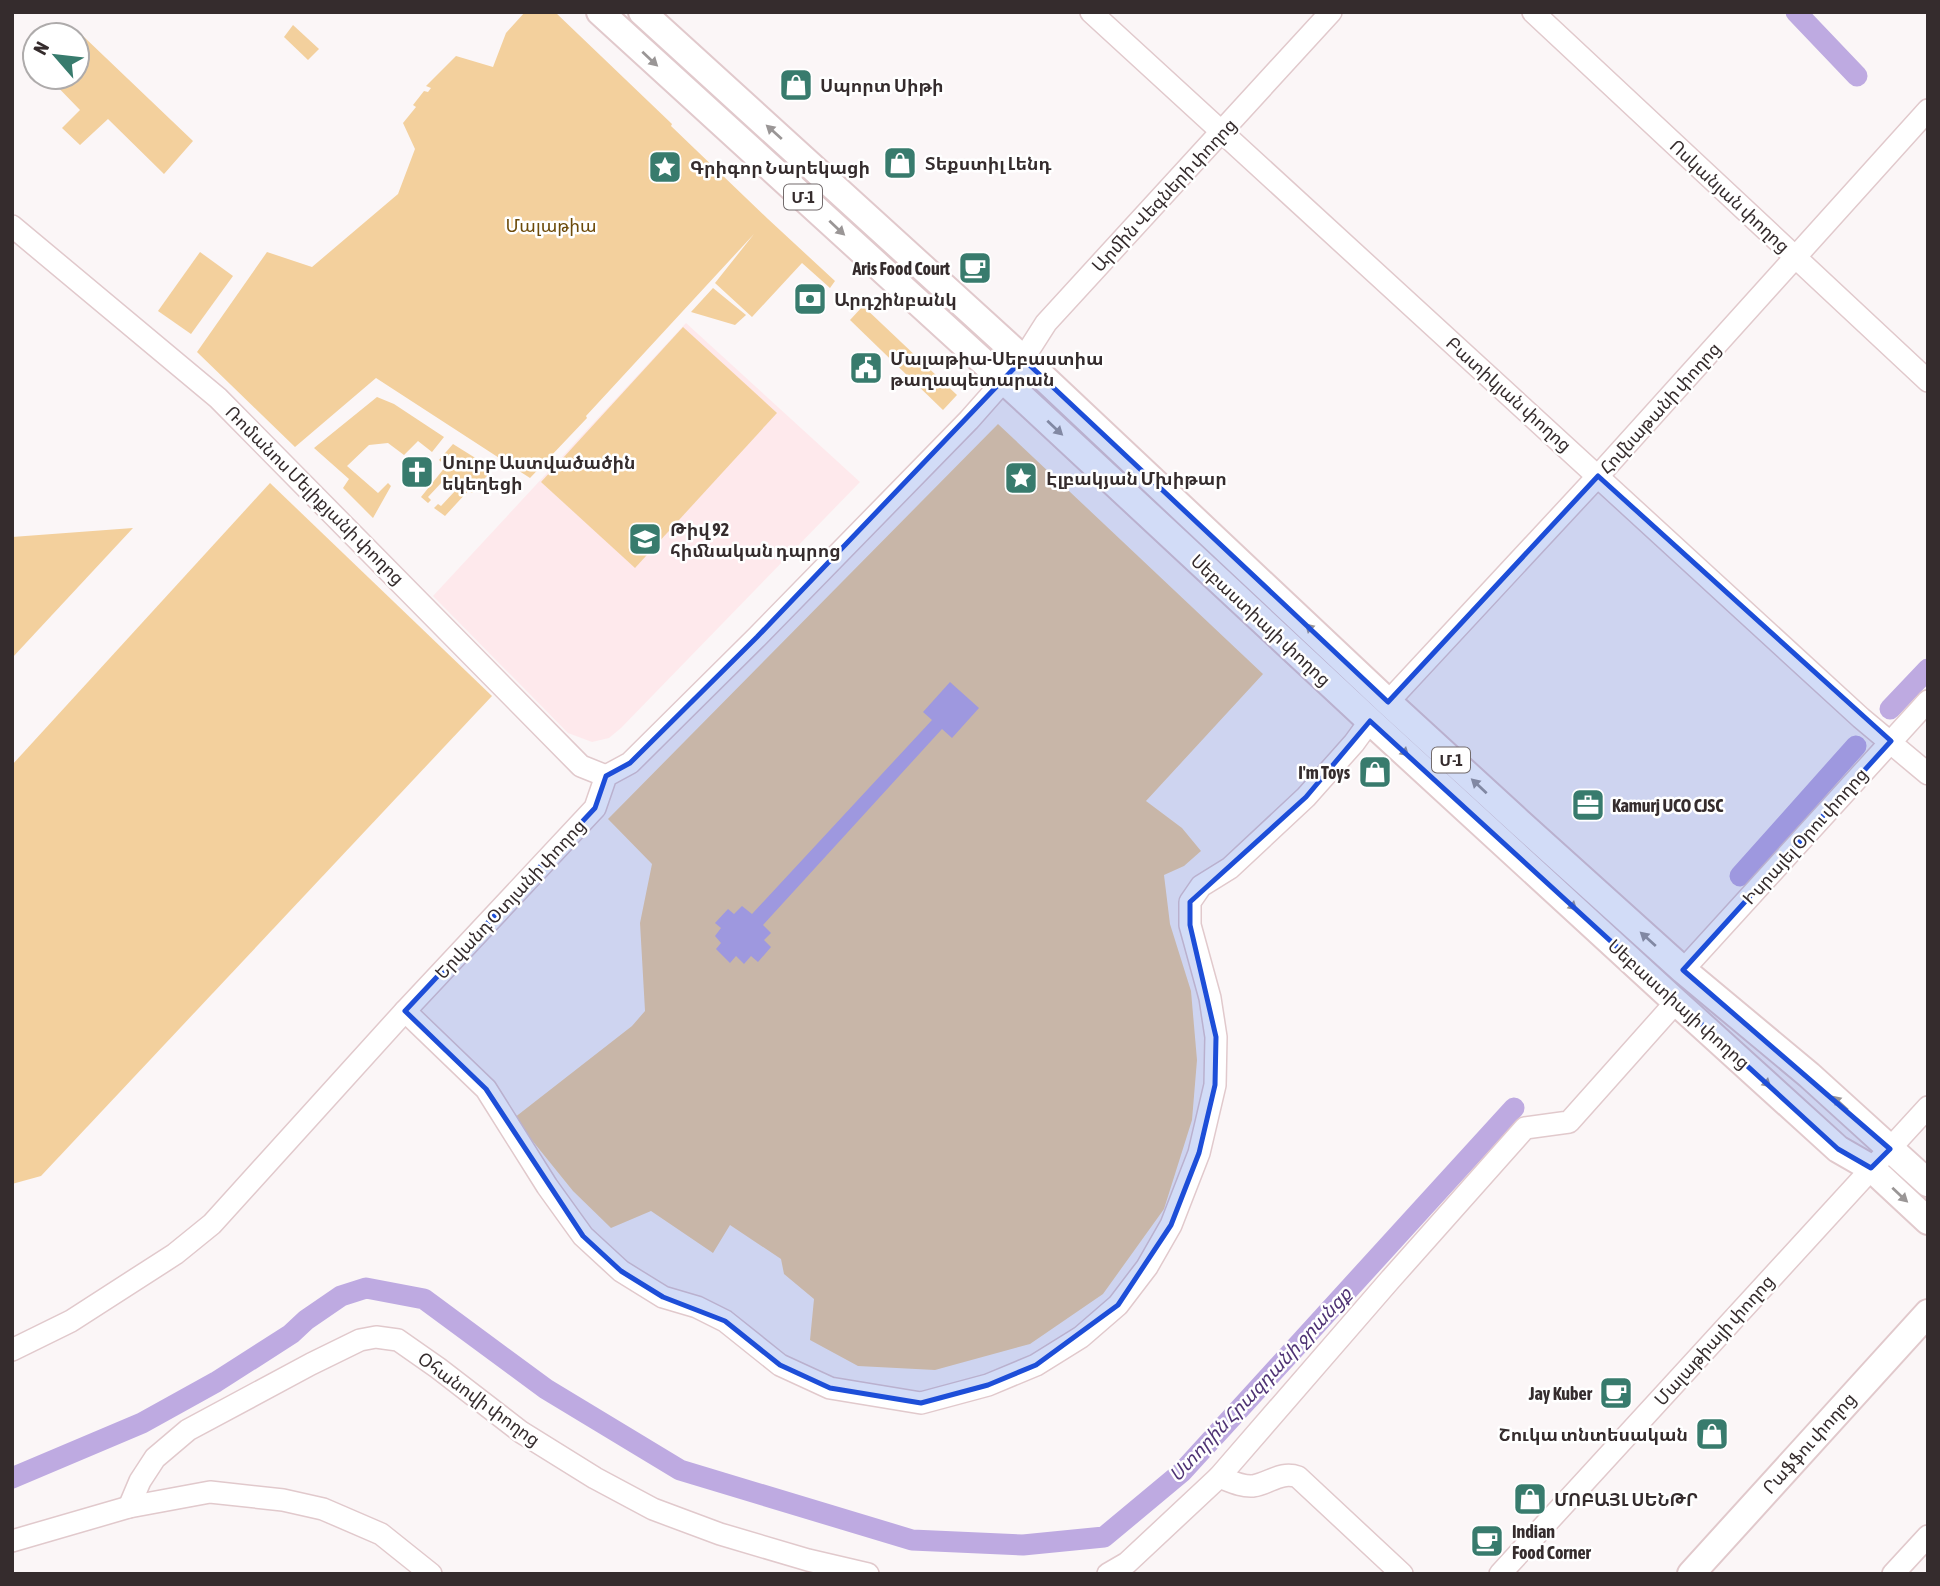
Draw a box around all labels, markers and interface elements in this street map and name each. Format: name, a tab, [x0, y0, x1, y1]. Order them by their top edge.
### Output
north arrow	[21, 21, 91, 91]
text: N	[29, 38, 53, 58]
one-way arrow	[641, 50, 658, 66]
shop icon: Սպորտ Սիթի	[777, 66, 815, 104]
place label: Սպորտ Սիթի	[820, 75, 944, 96]
street label: Արմին Վեգների փողոց	[1087, 114, 1241, 276]
one-way arrow	[765, 124, 783, 140]
street label: Ոսկանյան փողոց	[1666, 135, 1794, 257]
shop icon: Տեքստիլ Լենդ	[881, 144, 919, 182]
place icon: Գրիգոր Նարեկացի	[646, 148, 684, 186]
place label: Տեքստիլ Լենդ	[925, 153, 1051, 174]
place label: Գրիգոր Նարեկացի	[690, 157, 870, 178]
road number: Մ-1	[784, 184, 822, 210]
park label: Մալաթիա	[505, 215, 597, 236]
one-way arrow	[828, 220, 845, 236]
cafe icon: Aris Food Court	[956, 249, 994, 287]
place label: Aris Food Court	[852, 258, 951, 279]
bank icon: Արդշինբանկ	[791, 280, 829, 318]
place label: Արդշինբանկ	[834, 289, 957, 310]
street label: Բատիկյան փողոց	[1442, 332, 1576, 456]
street label: Հովնաթանի փողոց	[1595, 338, 1725, 478]
place label: Մալաթիա-Սեբաստիա թաղապետարան	[890, 348, 1104, 390]
public building icon: Մալաթիա-Սեբաստիա թաղապետարան	[847, 349, 885, 387]
street label: Ռոմանոս Մելիքյանի փողոց	[221, 401, 409, 589]
one-way arrow	[1046, 420, 1064, 436]
place label: Սուրբ Աստվածածին եկեղեցի	[442, 452, 635, 494]
church icon: Սուրբ Աստվածածին եկեղեցի	[398, 453, 436, 491]
place icon: Էլբակյան Մխիթար	[1002, 459, 1040, 497]
place label: Էլբակյան Մխիթար	[1046, 468, 1227, 489]
place label: Թիվ 92 հիմնական դպրոց	[670, 519, 841, 561]
school or university icon: Թիվ 92 հիմնական դպրոց	[626, 520, 664, 558]
street label: Սեբաստիայի փողոց	[1187, 550, 1335, 690]
one-way arrow	[1304, 623, 1322, 639]
one-way arrow	[1392, 741, 1409, 757]
road number: Մ-1	[1432, 748, 1470, 772]
shop icon: I'm Toys	[1356, 753, 1394, 791]
place label: I'm Toys	[1298, 762, 1351, 783]
street label: Իսրայել Օրու փողոց	[1738, 763, 1872, 909]
one-way arrow	[1470, 778, 1488, 794]
office icon: Kamurj UCO CJSC	[1569, 786, 1607, 824]
place label: Kamurj UCO CJSC	[1612, 795, 1723, 816]
street label: Երվանդ Օտյանի փողոց	[430, 815, 590, 983]
one-way arrow	[1560, 895, 1578, 911]
one-way arrow	[1639, 931, 1657, 947]
street label: Սեբաստիայի փողոց	[1604, 935, 1754, 1073]
one-way arrow	[1754, 1072, 1771, 1088]
one-way arrow	[1831, 1095, 1848, 1111]
one-way arrow	[1891, 1186, 1908, 1203]
street label: Մալաթիայի փողոց	[1650, 1270, 1778, 1410]
water label: Ստորին Հրազդանի ջրանցք	[1164, 1282, 1357, 1486]
street label: Օհանովի փողոց	[414, 1348, 544, 1450]
cafe icon: Jay Kuber	[1597, 1374, 1635, 1412]
place label: Jay Kuber	[1528, 1383, 1593, 1404]
street label: Րաֆֆու փողոց	[1758, 1388, 1860, 1498]
shop icon: Շուկա տնտեսական	[1693, 1415, 1731, 1453]
place label: Շուկա տնտեսական	[1498, 1424, 1688, 1445]
shop icon: ՄՈԲԱՅԼ ՍԵՆԹՐ	[1511, 1480, 1549, 1518]
place label: ՄՈԲԱՅԼ ՍԵՆԹՐ	[1554, 1489, 1698, 1510]
place label: Indian Food Corner	[1512, 1521, 1592, 1563]
cafe icon: Indian Food Corner	[1468, 1522, 1506, 1560]

